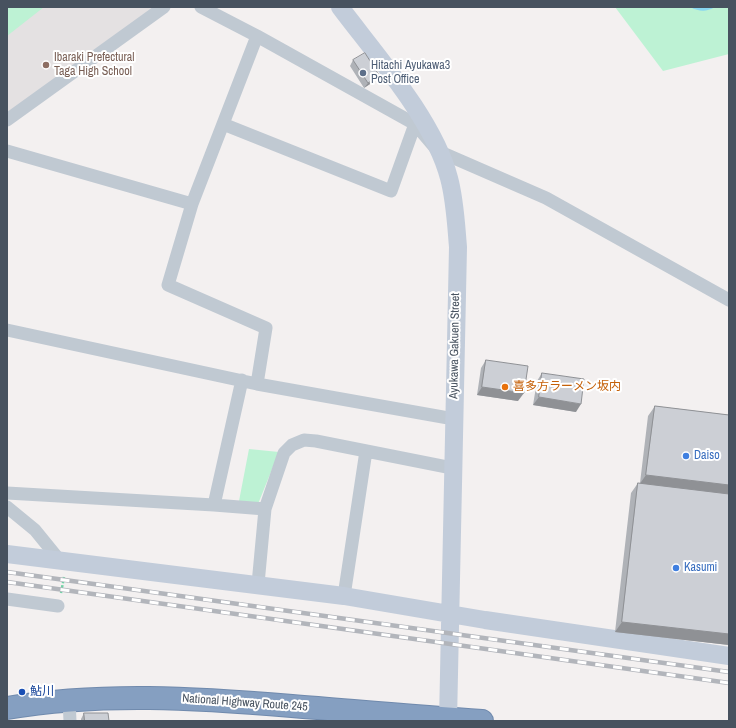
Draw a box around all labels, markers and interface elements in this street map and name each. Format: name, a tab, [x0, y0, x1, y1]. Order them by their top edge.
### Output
place label: Ibaraki Prefectural Taga High School	[54, 51, 134, 79]
place label: Hitachi Ayukawa3 Post Office	[371, 59, 450, 87]
marker: Ibaraki Prefectural Taga High School	[41, 60, 51, 70]
marker: Hitachi Ayukawa3 Post Office	[358, 68, 368, 78]
street label: Ayukawa Gakuen Street	[447, 293, 463, 399]
place label: 喜多方ラーメン坂内	[513, 380, 621, 394]
marker: 喜多方ラーメン坂内	[500, 382, 510, 392]
place label: Daiso	[694, 449, 720, 463]
marker: Daiso	[681, 451, 691, 461]
place label: Kasumi	[684, 561, 717, 575]
marker: Kasumi	[671, 563, 681, 573]
place label: 鮎川	[30, 685, 54, 699]
marker: 鮎川	[17, 687, 27, 697]
street label: National Highway Route 245	[182, 691, 308, 715]

